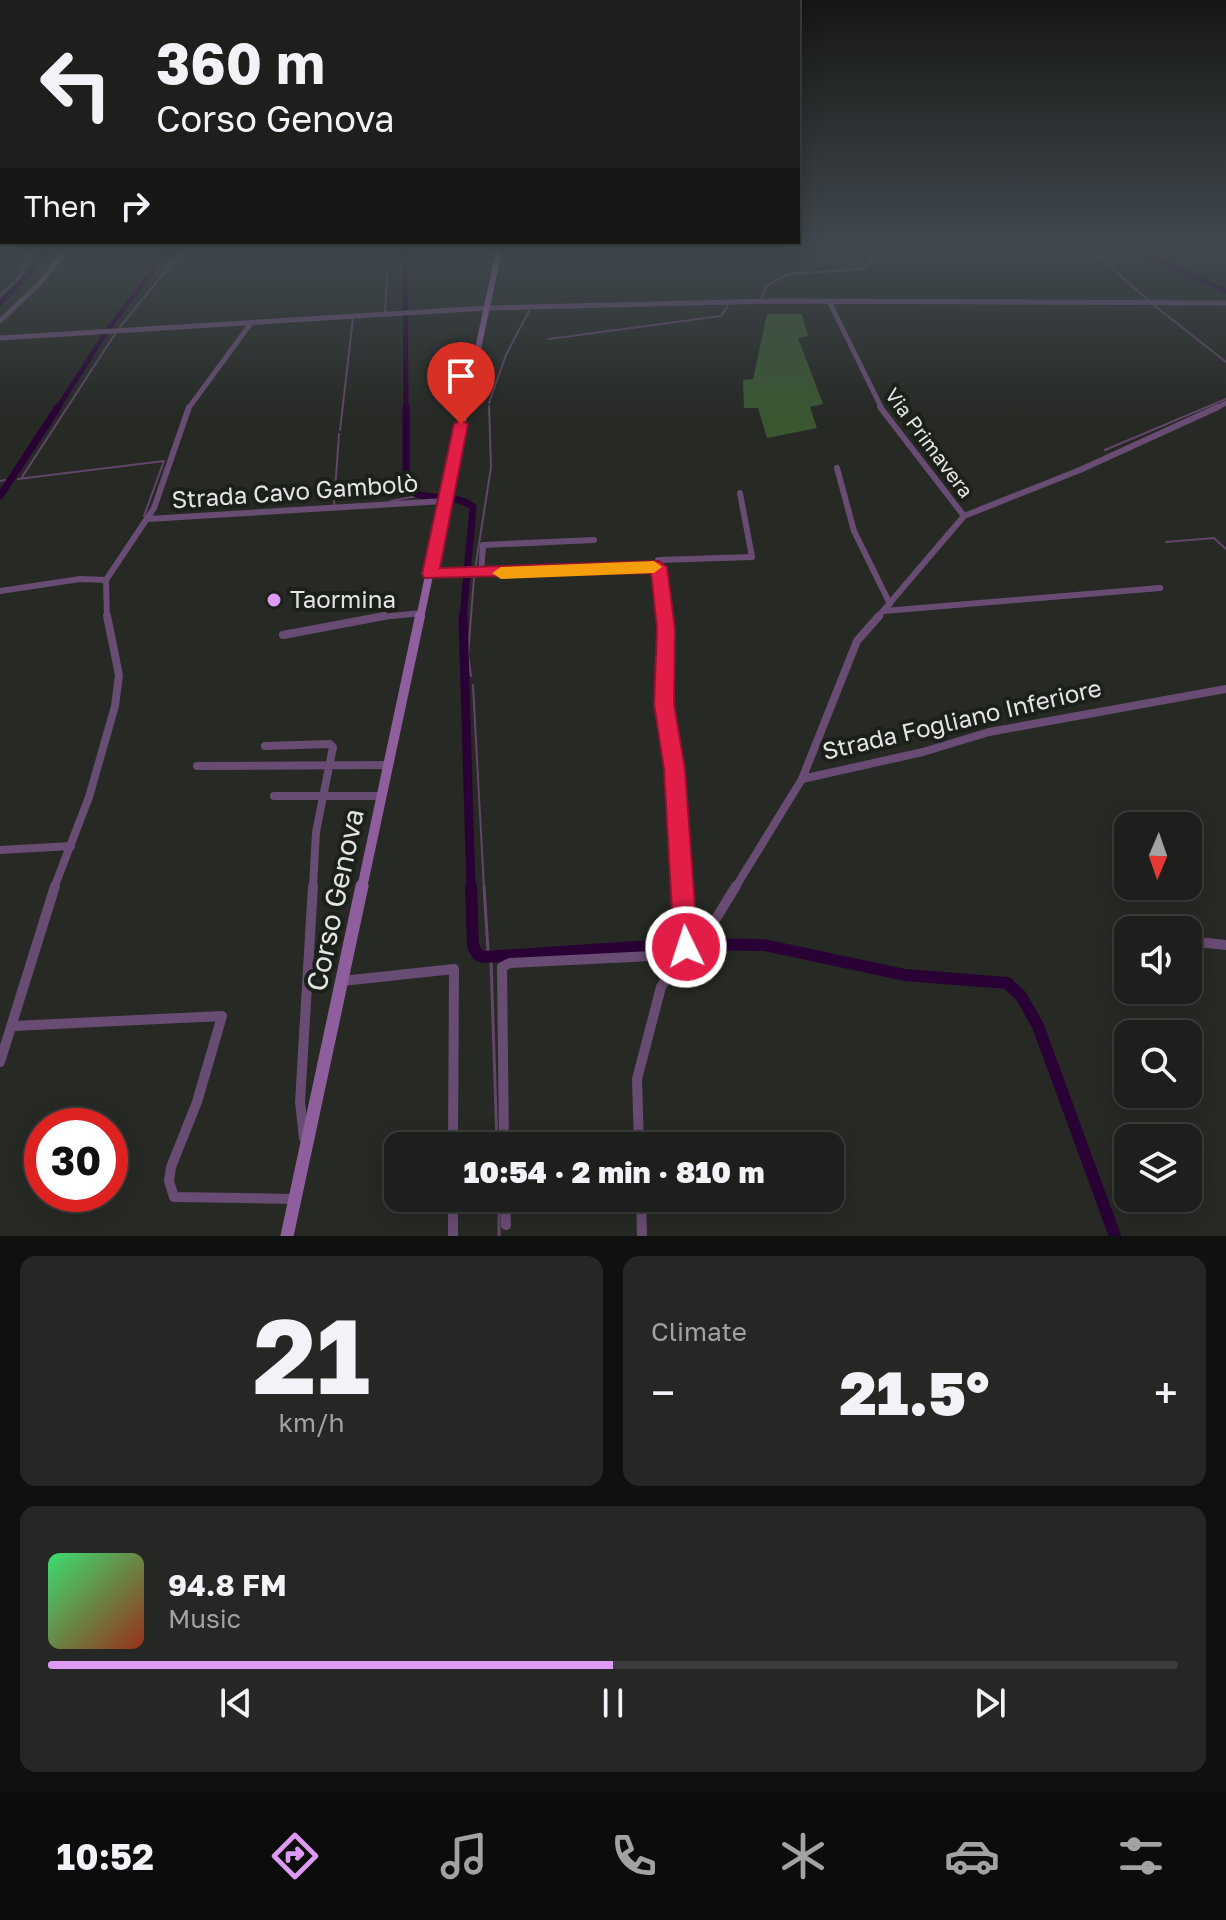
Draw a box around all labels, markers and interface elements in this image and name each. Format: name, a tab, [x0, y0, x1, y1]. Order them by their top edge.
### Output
text: 360 m	[156, 29, 325, 96]
icon: left	[24, 32, 128, 136]
text: Corso Genova	[156, 97, 395, 140]
icon: right	[113, 184, 157, 228]
text: Then	[24, 188, 97, 224]
pin	[427, 342, 495, 424]
icon: arrive	[439, 354, 483, 398]
street label: Via Primavera	[881, 383, 979, 502]
street label: Strada Cavo Gambolò	[171, 467, 419, 514]
place label: Taormina	[290, 584, 396, 613]
marker: Taormina	[265, 591, 283, 609]
street label: Strada Fogliano Inferiore	[819, 672, 1104, 765]
street label: Corso Genova	[299, 806, 370, 994]
north arrow	[1114, 812, 1202, 900]
map controls	[1114, 812, 1202, 1212]
position arrow	[644, 905, 728, 989]
button: sound	[1114, 916, 1202, 1004]
button: search	[1114, 1020, 1202, 1108]
speed limit sign: 30	[24, 1108, 128, 1212]
button: layers	[1114, 1124, 1202, 1212]
text: 10:54 · 2 min · 810 m	[463, 1154, 765, 1190]
text: 21	[253, 1292, 370, 1417]
text: Climate	[651, 1316, 747, 1347]
text: 21.5°	[840, 1356, 989, 1428]
text: −	[651, 1366, 675, 1419]
text: +	[1154, 1366, 1178, 1419]
text: km/h	[278, 1407, 345, 1438]
text: 94.8 FM	[168, 1567, 287, 1603]
text: Music	[168, 1603, 241, 1634]
icon: previous	[214, 1681, 258, 1725]
icon: pause	[591, 1681, 635, 1725]
icon: next	[968, 1681, 1012, 1725]
icon: directions	[267, 1828, 323, 1884]
icon: music	[436, 1828, 492, 1884]
icon: phone	[606, 1828, 662, 1884]
icon: climate	[775, 1828, 831, 1884]
icon: car	[944, 1828, 1000, 1884]
icon: filters	[1113, 1828, 1169, 1884]
text: 10:52	[57, 1835, 154, 1878]

